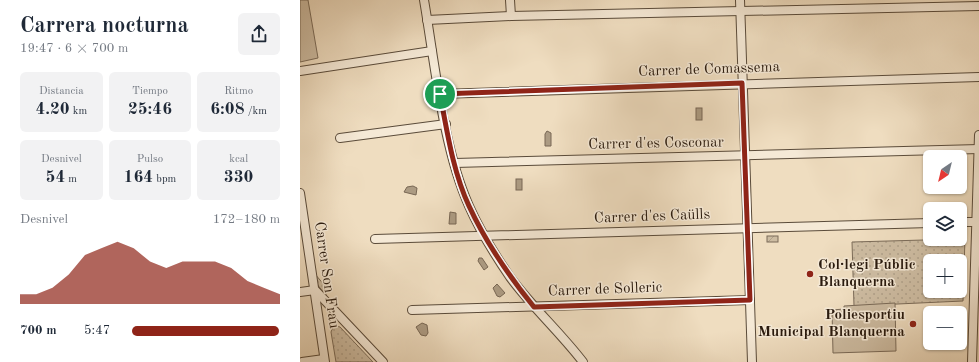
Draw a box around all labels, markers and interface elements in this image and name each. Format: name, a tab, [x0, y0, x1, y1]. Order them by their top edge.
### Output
button: share	[238, 13, 280, 55]
text: Carrera nocturna	[20, 15, 189, 37]
text: 19:47 · 6 × 700 m	[20, 42, 128, 55]
street label: Carrer de Comassema	[638, 60, 781, 80]
pin	[423, 77, 457, 111]
icon: arrive	[429, 83, 451, 105]
text: Distancia	[39, 86, 84, 97]
text: Tiempo	[132, 86, 168, 97]
text: Ritmo	[224, 86, 253, 97]
text: 4.20	[35, 101, 70, 118]
text: 25:46	[128, 101, 172, 118]
text: 6:08	[210, 101, 245, 118]
text: km	[70, 106, 87, 117]
text: /km	[245, 106, 267, 117]
street label: Carrer d'es Cosconar	[588, 135, 724, 153]
north arrow	[923, 150, 967, 194]
map controls	[923, 150, 967, 350]
text: Desnivel	[41, 154, 82, 165]
text: Pulso	[137, 154, 163, 165]
text: kcal	[229, 154, 248, 165]
text: 54	[46, 169, 65, 186]
text: 164	[124, 169, 153, 186]
text: 330	[224, 169, 253, 186]
text: m	[65, 174, 77, 185]
text: bpm	[153, 174, 176, 185]
button: layers	[923, 202, 967, 246]
street label: Carrer d'es Caülls	[594, 207, 710, 227]
text: Desnivel	[20, 213, 68, 226]
text: 172–180 m	[213, 213, 280, 226]
street label: Carrer Son Frau	[311, 221, 341, 329]
button: +	[923, 254, 967, 298]
place label: Col·legi Públic Blanquerna	[818, 258, 916, 290]
marker: Col·legi Públic Blanquerna	[805, 269, 815, 279]
street label: Carrer de Solleric	[548, 280, 663, 299]
button: −	[923, 306, 967, 350]
place label: Poliesportiu Municipal Blanquerna	[758, 308, 905, 340]
marker: Poliesportiu Municipal Blanquerna	[908, 319, 918, 329]
text: 700 m	[20, 324, 57, 337]
text: 5:47	[84, 324, 110, 337]

